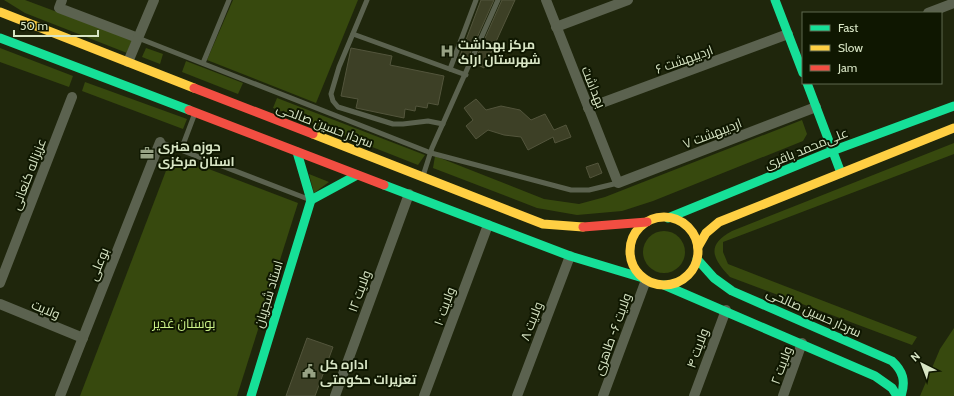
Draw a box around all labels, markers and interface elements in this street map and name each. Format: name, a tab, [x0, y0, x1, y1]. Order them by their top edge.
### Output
scale bar	[14, 12, 98, 38]
legend	[802, 12, 942, 84]
text: 50 m	[20, 18, 48, 33]
text: Fast	[838, 20, 858, 35]
place label: مرکز بهداشت شهرستان اراک	[458, 36, 541, 68]
text: Slow	[838, 40, 863, 55]
street label: اردیبهشت ۶	[653, 41, 715, 77]
hospital icon: مرکز بهداشت شهرستان اراک	[439, 43, 455, 59]
text: Jam	[837, 60, 857, 75]
street label: بهداشت	[578, 64, 610, 110]
street label: سردار حسین صالحی	[274, 99, 376, 151]
street label: اردیبهشت ۷	[680, 114, 744, 152]
street label: علی‌محمد باقری	[762, 124, 850, 172]
street label: عزیزاله کنعانی	[7, 136, 49, 212]
place label: حوزه هنری استان مرکزی	[158, 138, 235, 169]
office icon: حوزه هنری استان مرکزی	[139, 145, 155, 161]
street label: بوعلی	[84, 245, 112, 283]
street label: استاد شجریان	[250, 258, 286, 330]
street label: ولایت ۱۲	[344, 268, 374, 314]
street label: سردار حسین صالحی	[764, 284, 864, 340]
street label: ولایت ۱۰	[430, 285, 458, 327]
street label: ولایت ۶- طاهری	[590, 291, 634, 377]
street label: ولایت	[29, 296, 63, 322]
street label: ولایت ۸	[516, 299, 546, 343]
park label: بوستان غدیر	[152, 315, 216, 331]
street label: ولایت ۴	[682, 326, 712, 370]
street label: ولایت ۲	[767, 344, 795, 386]
north arrow	[902, 344, 942, 384]
text: N	[908, 349, 923, 364]
place label: اداره کل تعزیرات حکومتی	[320, 356, 416, 388]
public building icon: اداره کل تعزیرات حکومتی	[301, 363, 317, 379]

